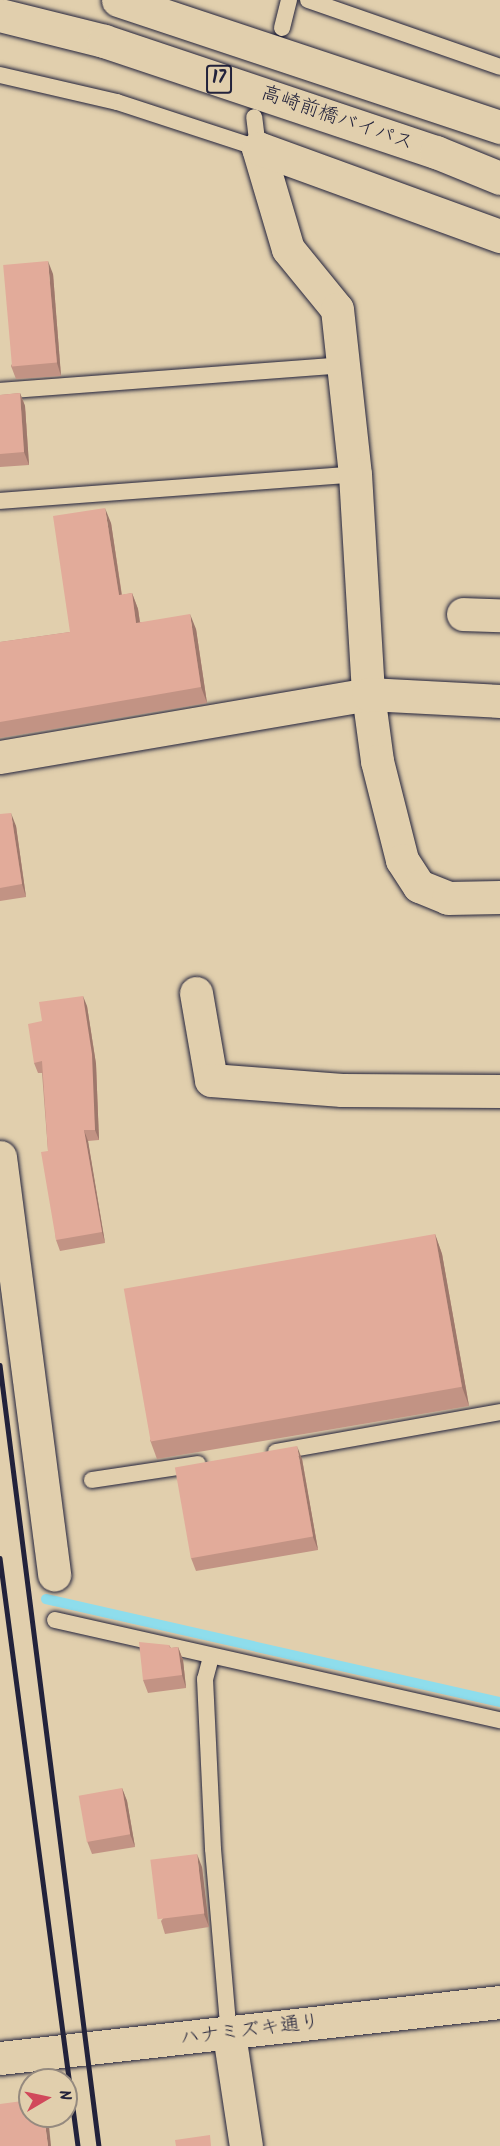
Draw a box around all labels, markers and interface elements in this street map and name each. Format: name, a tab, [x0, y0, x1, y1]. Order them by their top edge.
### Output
road number: 17	[206, 64, 232, 94]
street label: 高崎前橋バイパス	[257, 82, 417, 156]
street label: ハナミズキ通り	[179, 2011, 321, 2051]
north arrow	[18, 2068, 78, 2128]
text: N	[51, 2088, 77, 2102]

